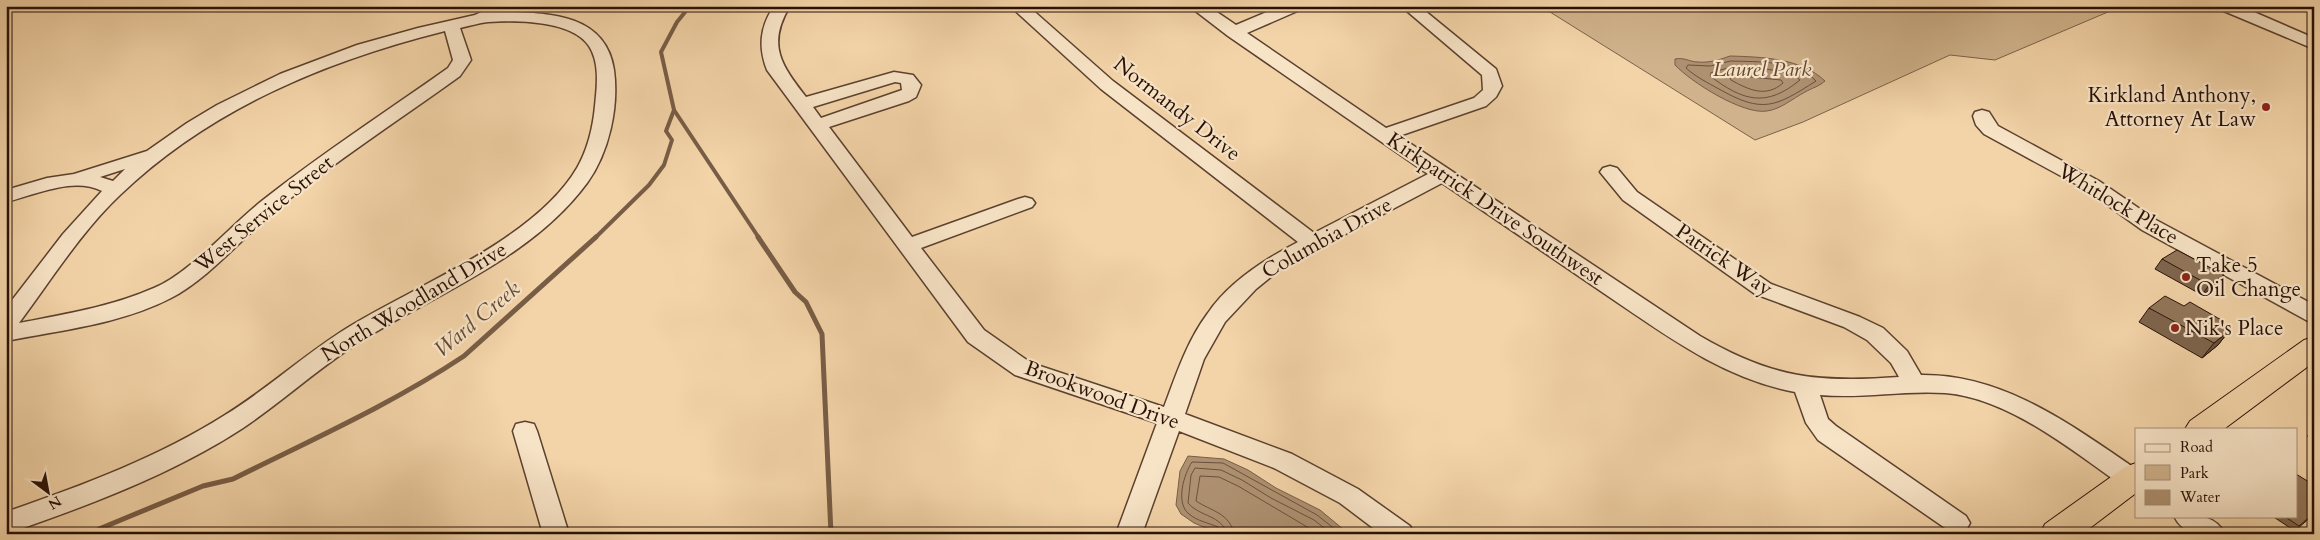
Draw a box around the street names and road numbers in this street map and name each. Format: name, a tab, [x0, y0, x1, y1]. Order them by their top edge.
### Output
street label: Normandy Drive	[1107, 50, 1247, 168]
street label: Kirkpatrick Drive Southwest	[1381, 126, 1609, 293]
street label: West Service Street	[187, 149, 340, 280]
street label: Whitlock Place	[2051, 156, 2184, 252]
street label: Columbia Drive	[1257, 190, 1397, 286]
street label: Patrick Way	[1670, 217, 1778, 303]
street label: North Woodland Drive	[316, 235, 512, 369]
street label: Brookwood Drive	[1020, 353, 1184, 437]

